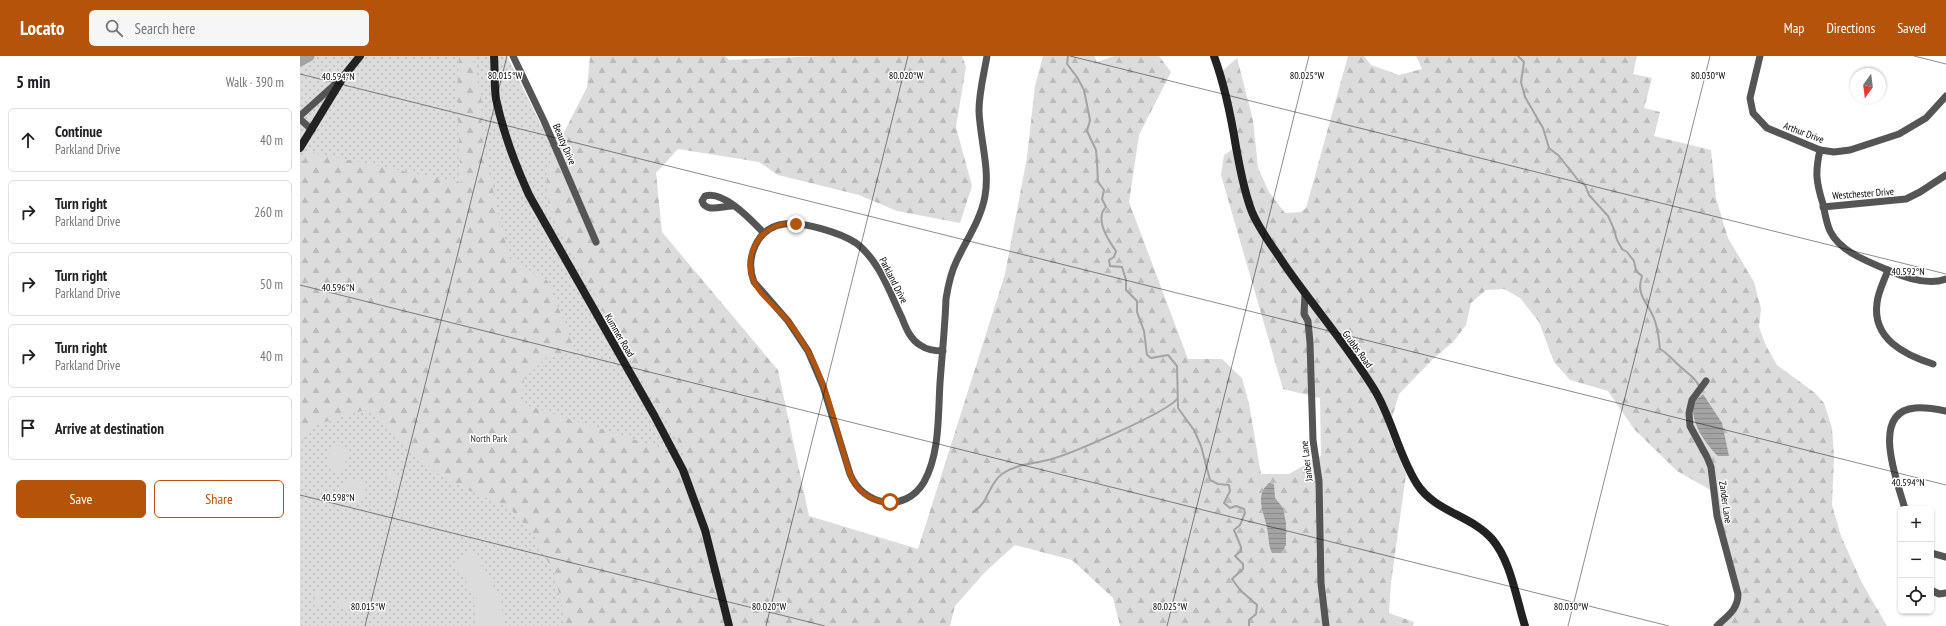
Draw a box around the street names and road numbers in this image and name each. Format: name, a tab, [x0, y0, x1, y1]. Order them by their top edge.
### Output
street label: Arthur Drive	[1782, 119, 1826, 146]
street label: Beauty Drive	[550, 122, 579, 167]
street label: Westchester Drive	[1832, 185, 1894, 202]
street label: Parkland Drive	[876, 255, 911, 306]
street label: Kummer Road	[602, 311, 637, 359]
street label: Grubbs Road	[1340, 328, 1376, 371]
street label: Janber Lane	[1298, 440, 1316, 483]
street label: Zander Lane	[1716, 480, 1735, 524]

